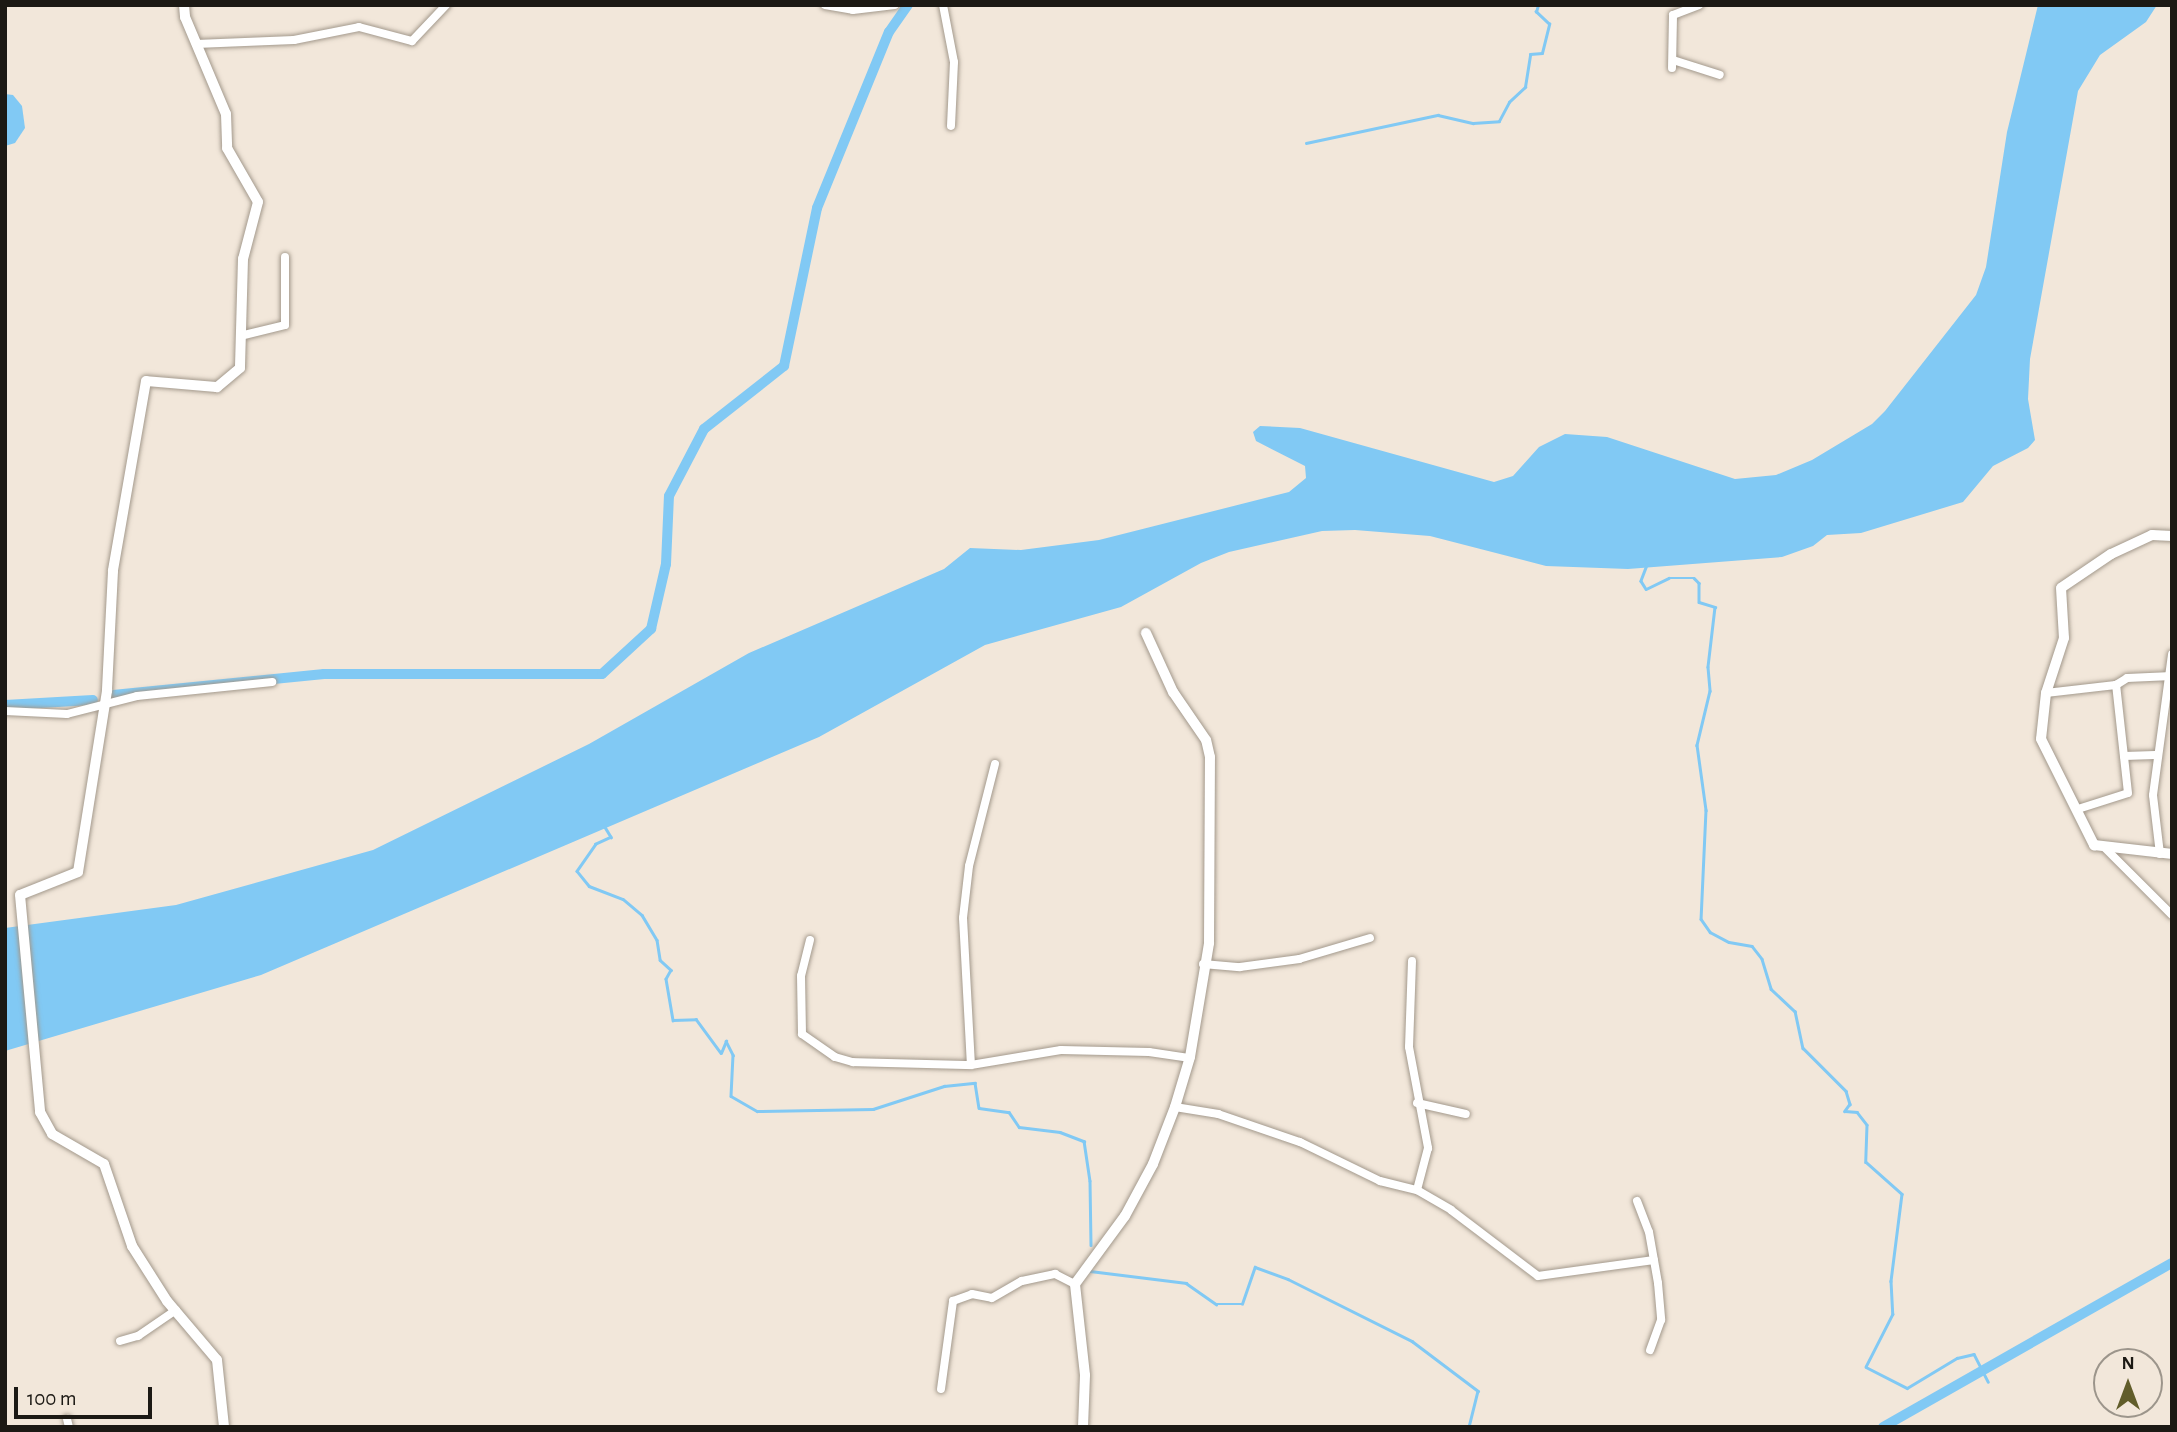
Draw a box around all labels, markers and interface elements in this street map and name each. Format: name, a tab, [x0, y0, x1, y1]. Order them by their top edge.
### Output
north arrow	[2093, 1348, 2163, 1418]
text: N	[2121, 1354, 2135, 1373]
scale bar	[18, 1372, 156, 1416]
text: 100 m	[27, 1388, 77, 1409]

